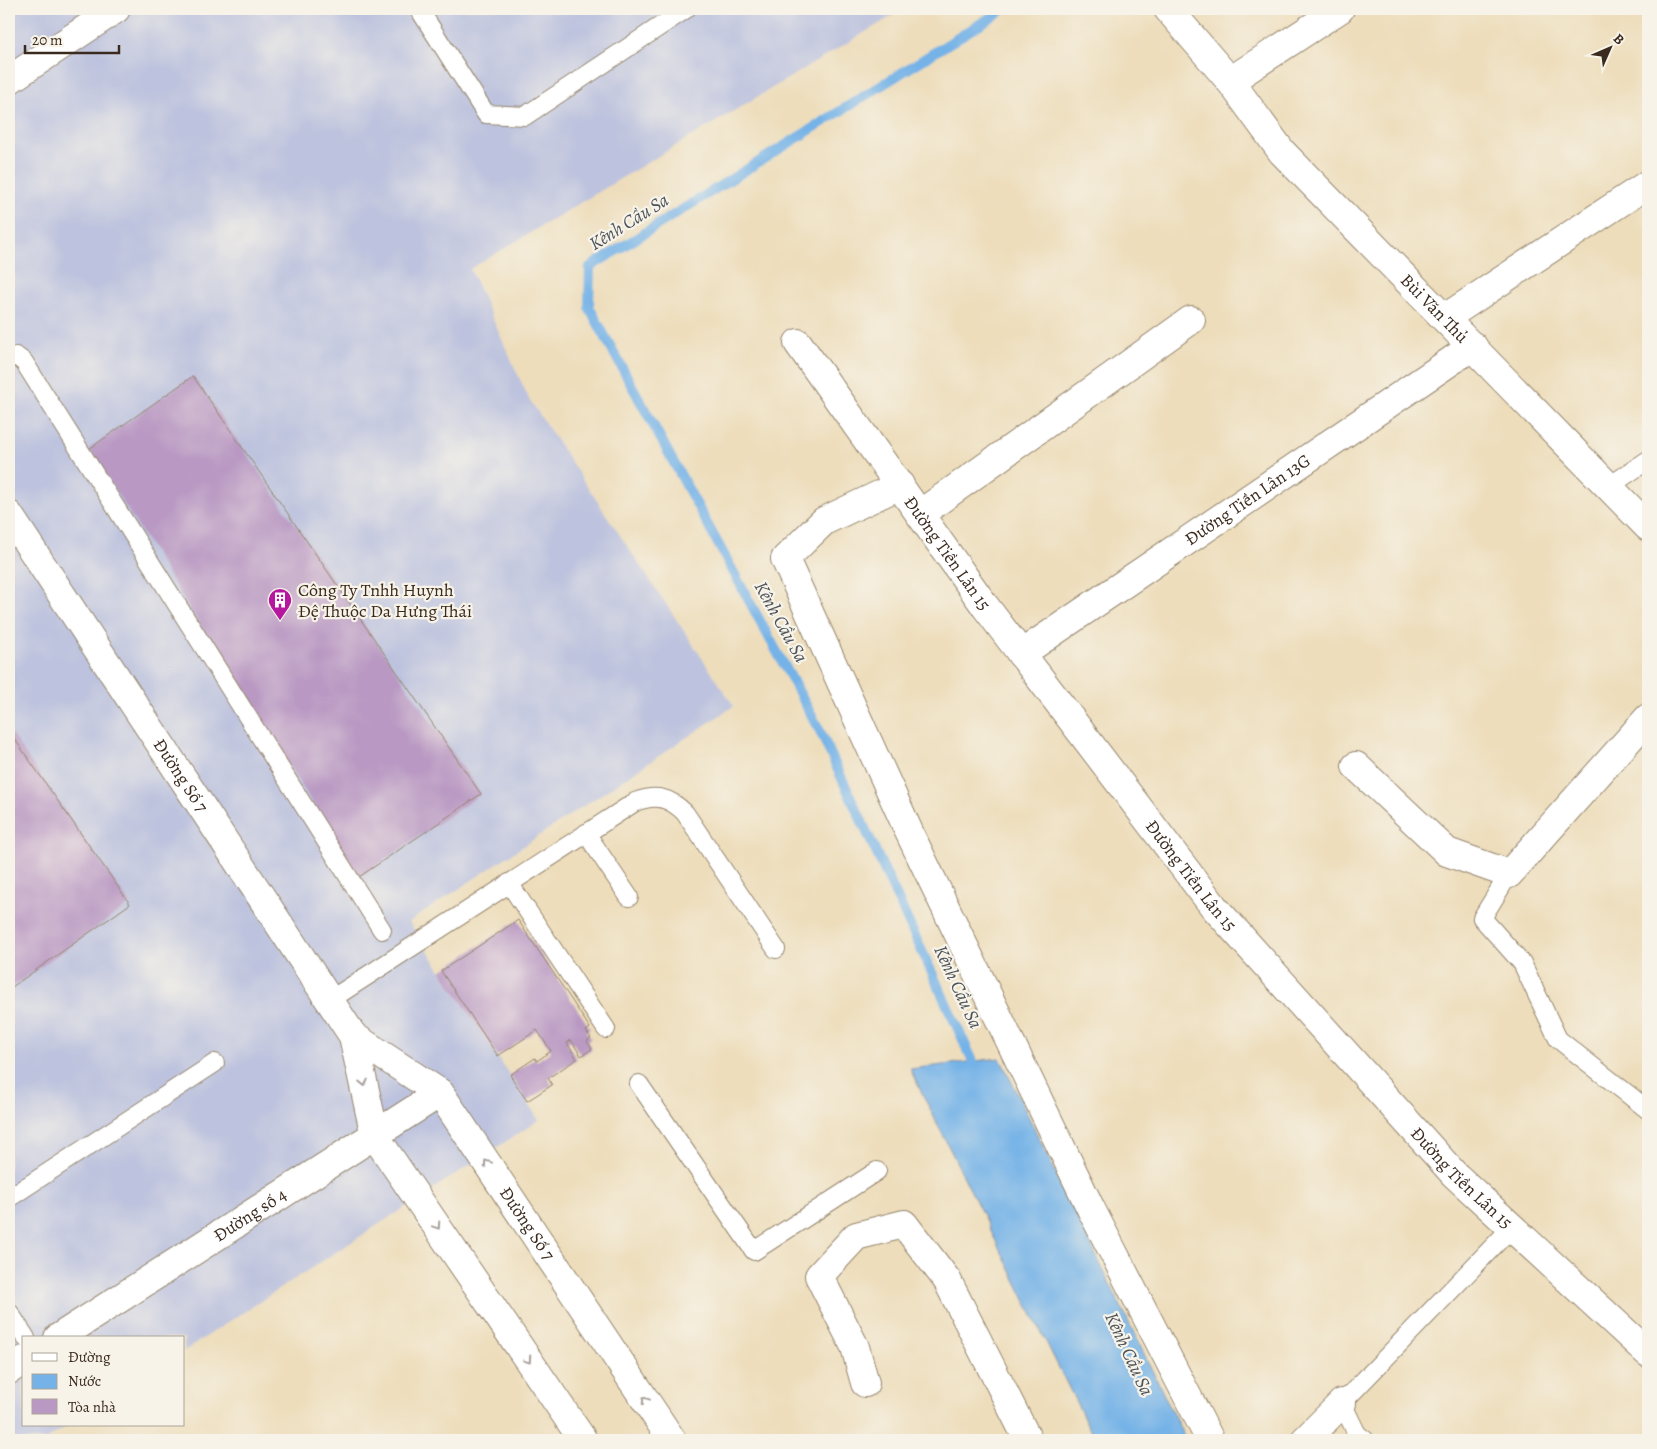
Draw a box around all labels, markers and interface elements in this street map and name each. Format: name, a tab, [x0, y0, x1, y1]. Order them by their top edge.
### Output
scale bar	[25, 22, 119, 54]
north arrow	[1584, 22, 1634, 72]
text: B	[1609, 29, 1629, 49]
text: 20 m	[32, 30, 63, 50]
water label: Kênh Cầu Sa	[584, 187, 674, 257]
street label: Bùi Văn Thủ	[1395, 268, 1474, 348]
street label: Đường Tiền Lân 13G	[1180, 448, 1315, 551]
street label: Đường Tiền Lân 15	[899, 491, 997, 615]
water label: Kênh Cầu Sa	[748, 577, 814, 668]
place label: Công Ty Tnhh Huynh Đệ Thuộc Da Hưng Thái	[298, 578, 472, 623]
building icon: Công Ty Tnhh Huynh Đệ Thuộc Da Hưng Thái	[267, 587, 293, 621]
street label: Đường Số 7	[148, 734, 214, 817]
street label: Đường Tiền Lân 15	[1140, 815, 1242, 936]
water label: Kênh Cầu Sa	[927, 941, 989, 1033]
one-way arrow	[358, 1079, 369, 1088]
street label: Đường Tiền Lân 15	[1405, 1122, 1518, 1234]
one-way arrow	[484, 1159, 493, 1169]
street label: Đường Số 7	[494, 1182, 561, 1265]
street label: Đường số 4	[209, 1183, 291, 1247]
one-way arrow	[430, 1220, 440, 1229]
water label: Kênh Cầu Sa	[1098, 1308, 1160, 1400]
legend	[22, 1336, 185, 1426]
text: Đường	[68, 1347, 111, 1367]
one-way arrow	[522, 1354, 531, 1364]
text: Nước	[68, 1371, 101, 1391]
one-way arrow	[642, 1396, 651, 1405]
text: Tòa nhà	[68, 1397, 116, 1417]

